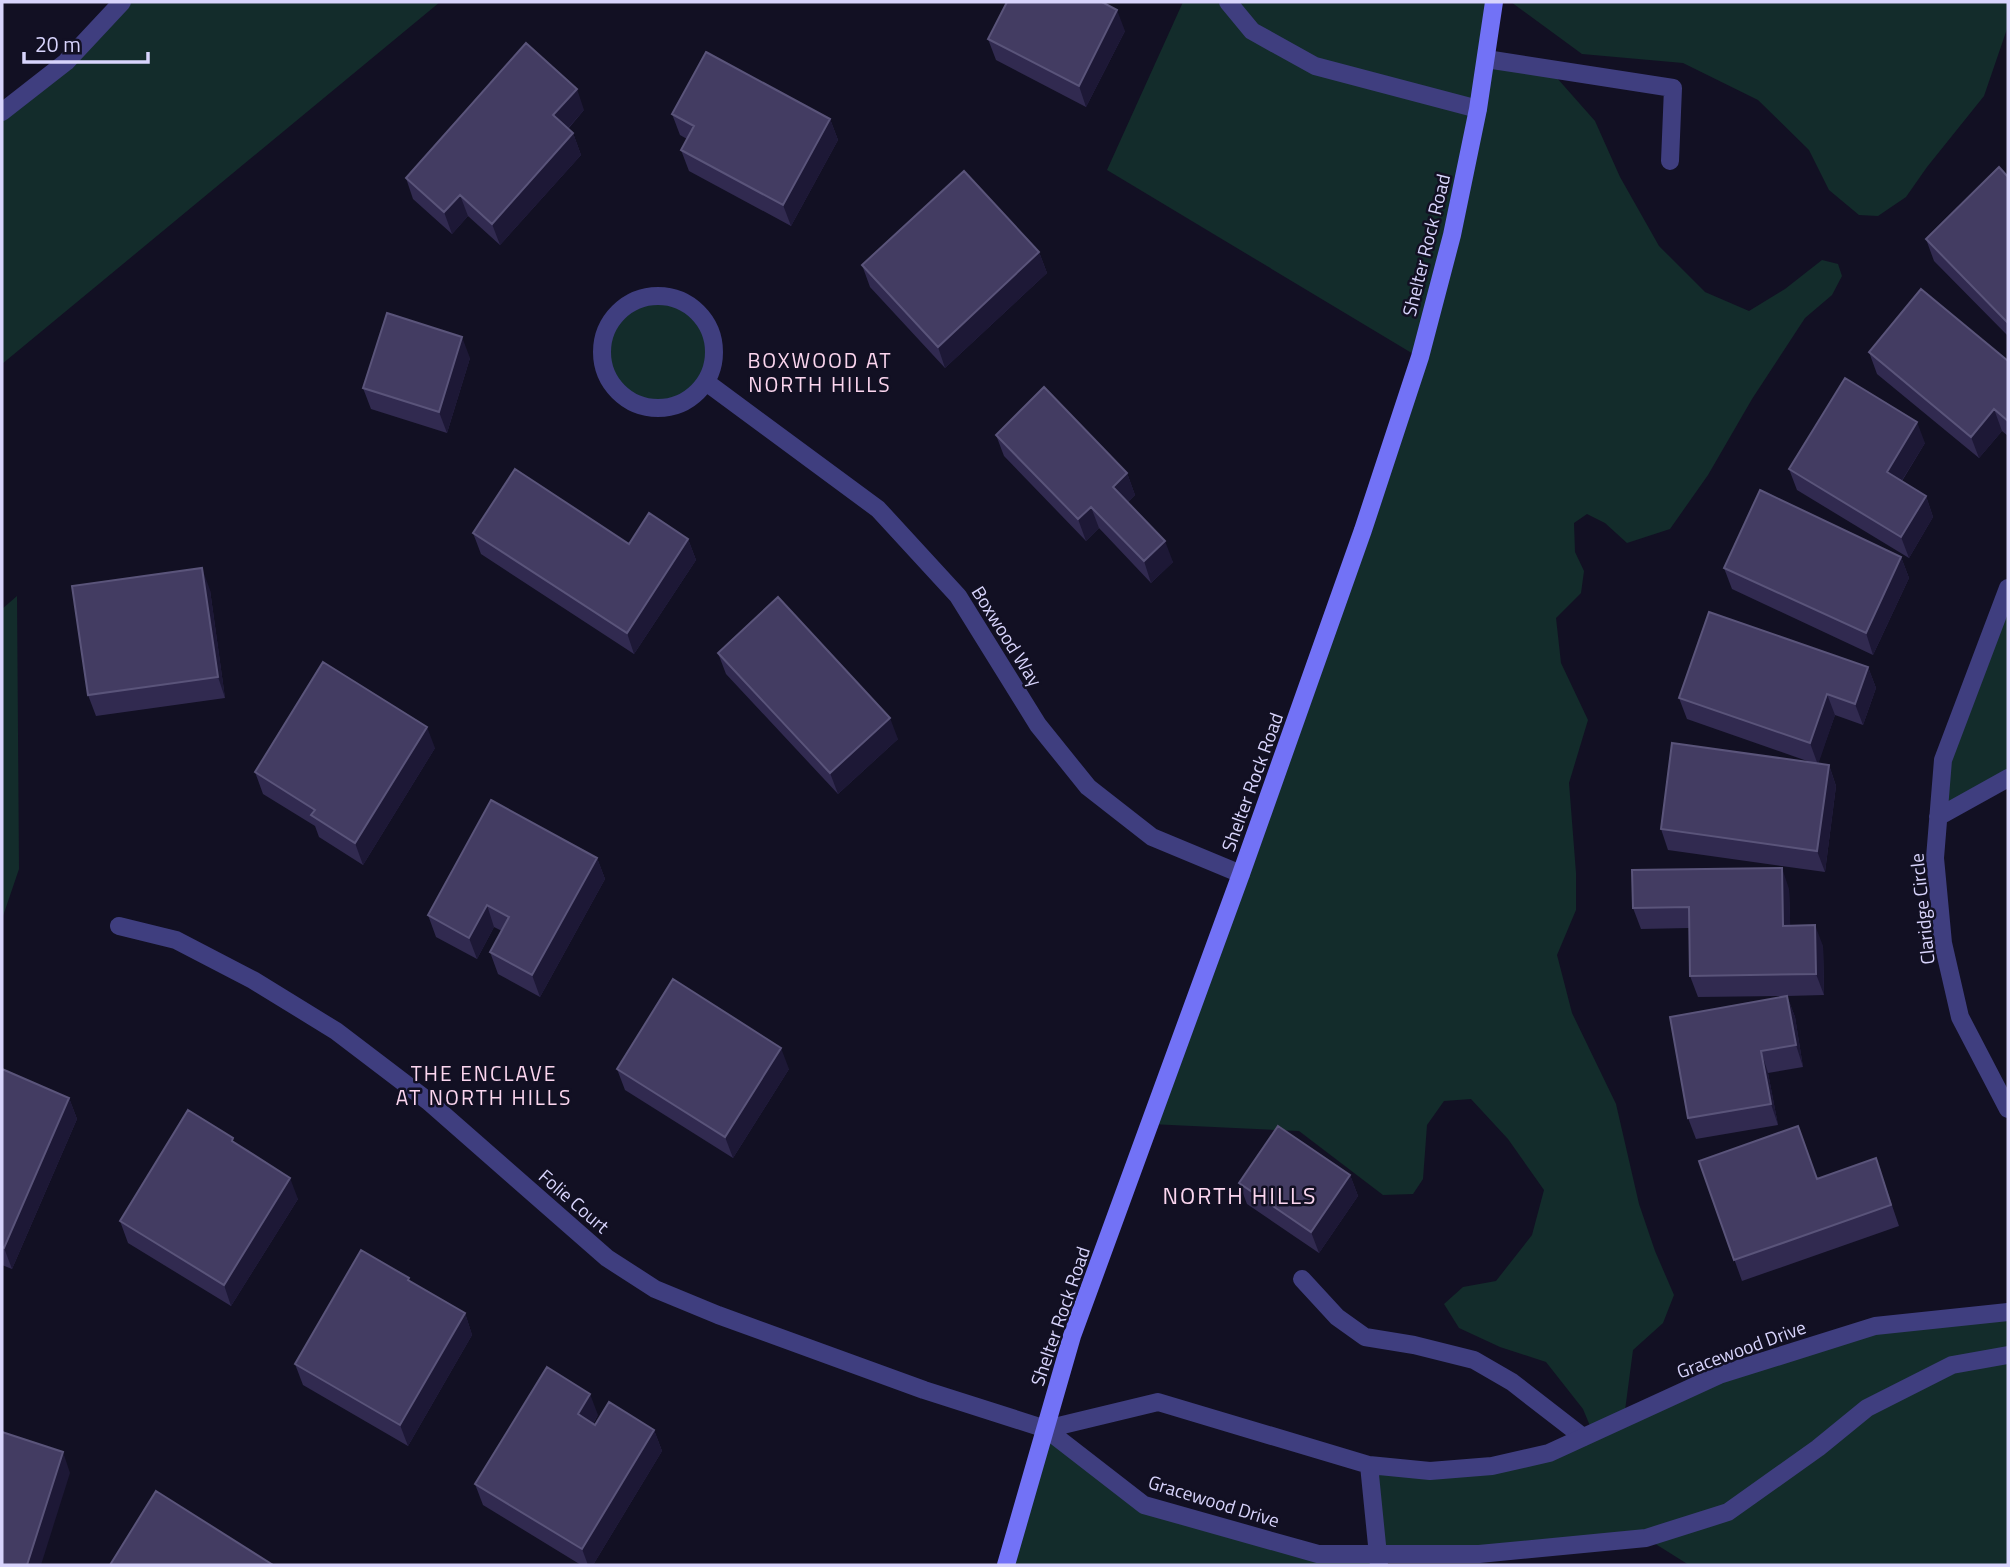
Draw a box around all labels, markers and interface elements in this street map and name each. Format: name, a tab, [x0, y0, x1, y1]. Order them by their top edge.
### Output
scale bar	[24, 21, 149, 65]
text: 20 m	[35, 28, 81, 60]
street label: Shelter Rock Road	[1394, 171, 1457, 319]
district label: BOXWOOD AT NORTH HILLS	[747, 344, 893, 400]
street label: Boxwood Way	[965, 580, 1050, 692]
street label: Shelter Rock Road	[1213, 708, 1290, 855]
street label: Claridge Circle	[1901, 852, 1942, 966]
district label: THE ENCLAVE AT NORTH HILLS	[396, 1057, 572, 1113]
street label: Folie Court	[533, 1162, 616, 1240]
district label: NORTH HILLS	[1162, 1178, 1318, 1213]
street label: Shelter Rock Road	[1022, 1242, 1097, 1389]
street label: Gracewood Drive	[1672, 1312, 1810, 1385]
street label: Gracewood Drive	[1145, 1467, 1283, 1534]

